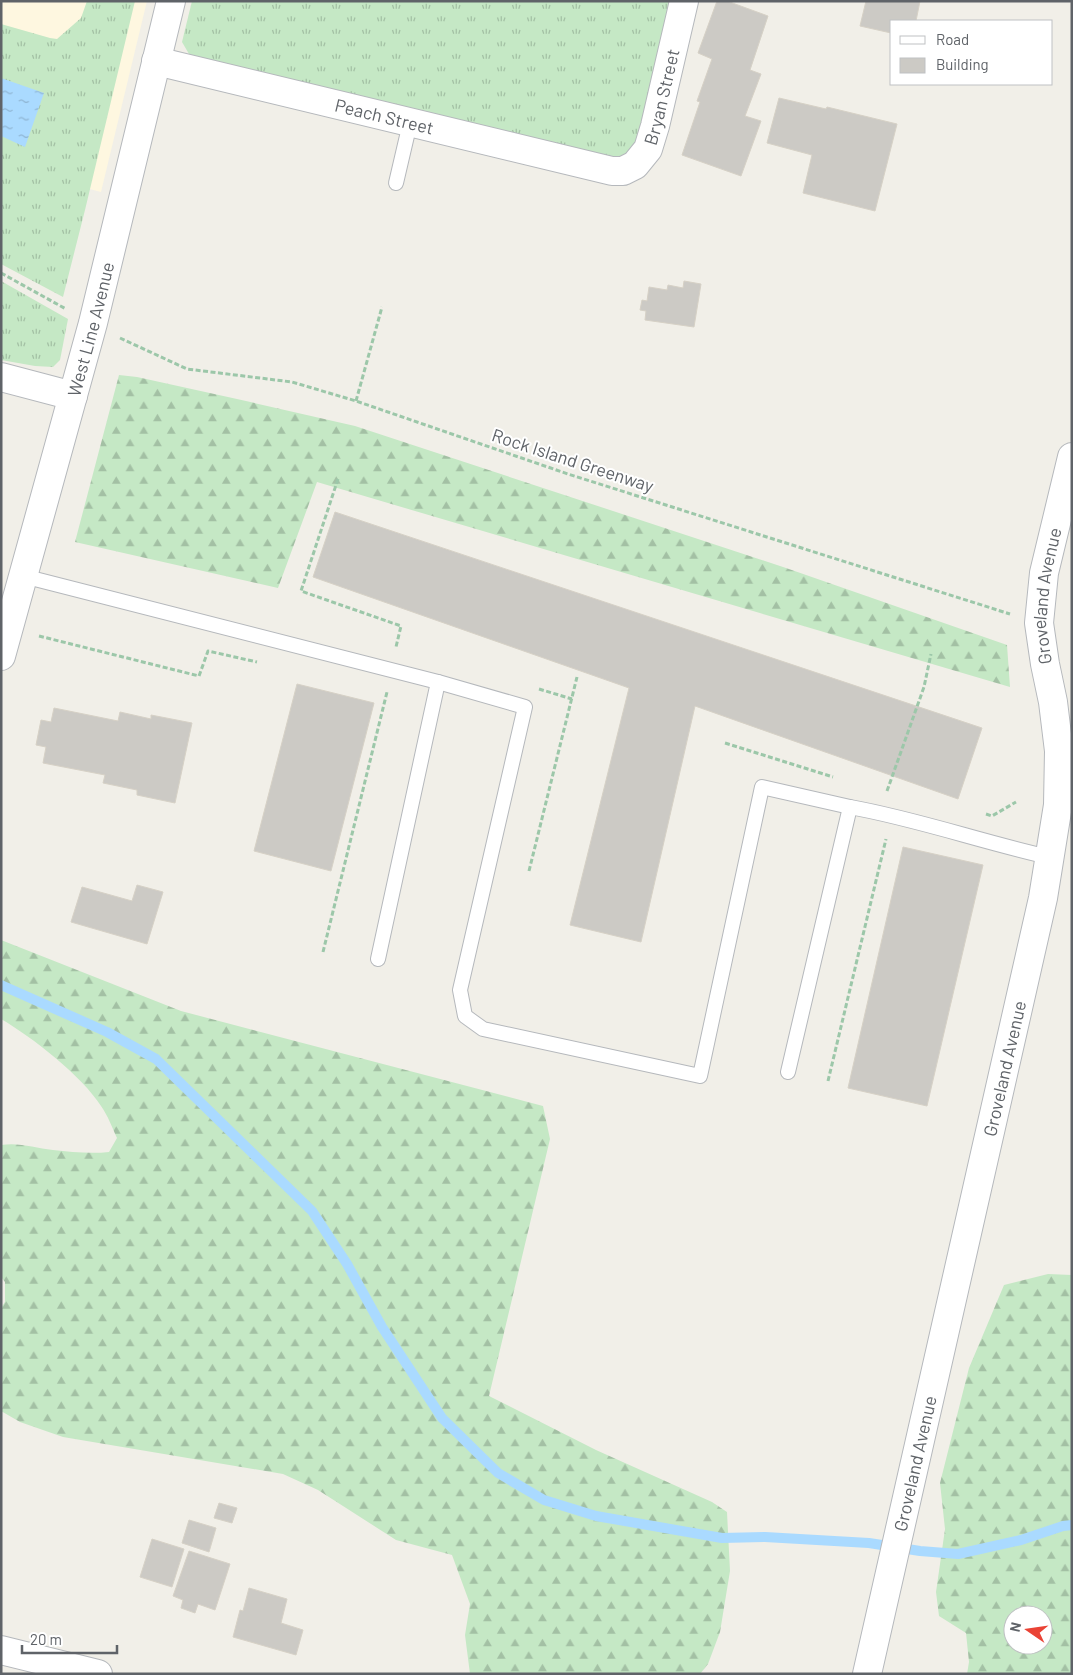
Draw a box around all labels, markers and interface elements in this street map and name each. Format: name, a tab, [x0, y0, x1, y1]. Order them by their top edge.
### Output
legend	[890, 20, 1053, 85]
text: Road	[936, 30, 969, 48]
street label: Bryan Street	[639, 47, 684, 148]
text: Building	[936, 55, 989, 73]
street label: Peach Street	[333, 94, 436, 139]
street label: West Line Avenue	[62, 260, 118, 399]
street label: Rock Island Greenway	[489, 423, 657, 497]
street label: Groveland Avenue	[1028, 525, 1066, 666]
street label: Groveland Avenue	[978, 998, 1030, 1138]
street label: Groveland Avenue	[889, 1393, 941, 1533]
north arrow	[1003, 1605, 1053, 1655]
text: N	[1006, 1621, 1024, 1633]
scale bar	[22, 1622, 118, 1654]
text: 20 m	[30, 1630, 62, 1648]

